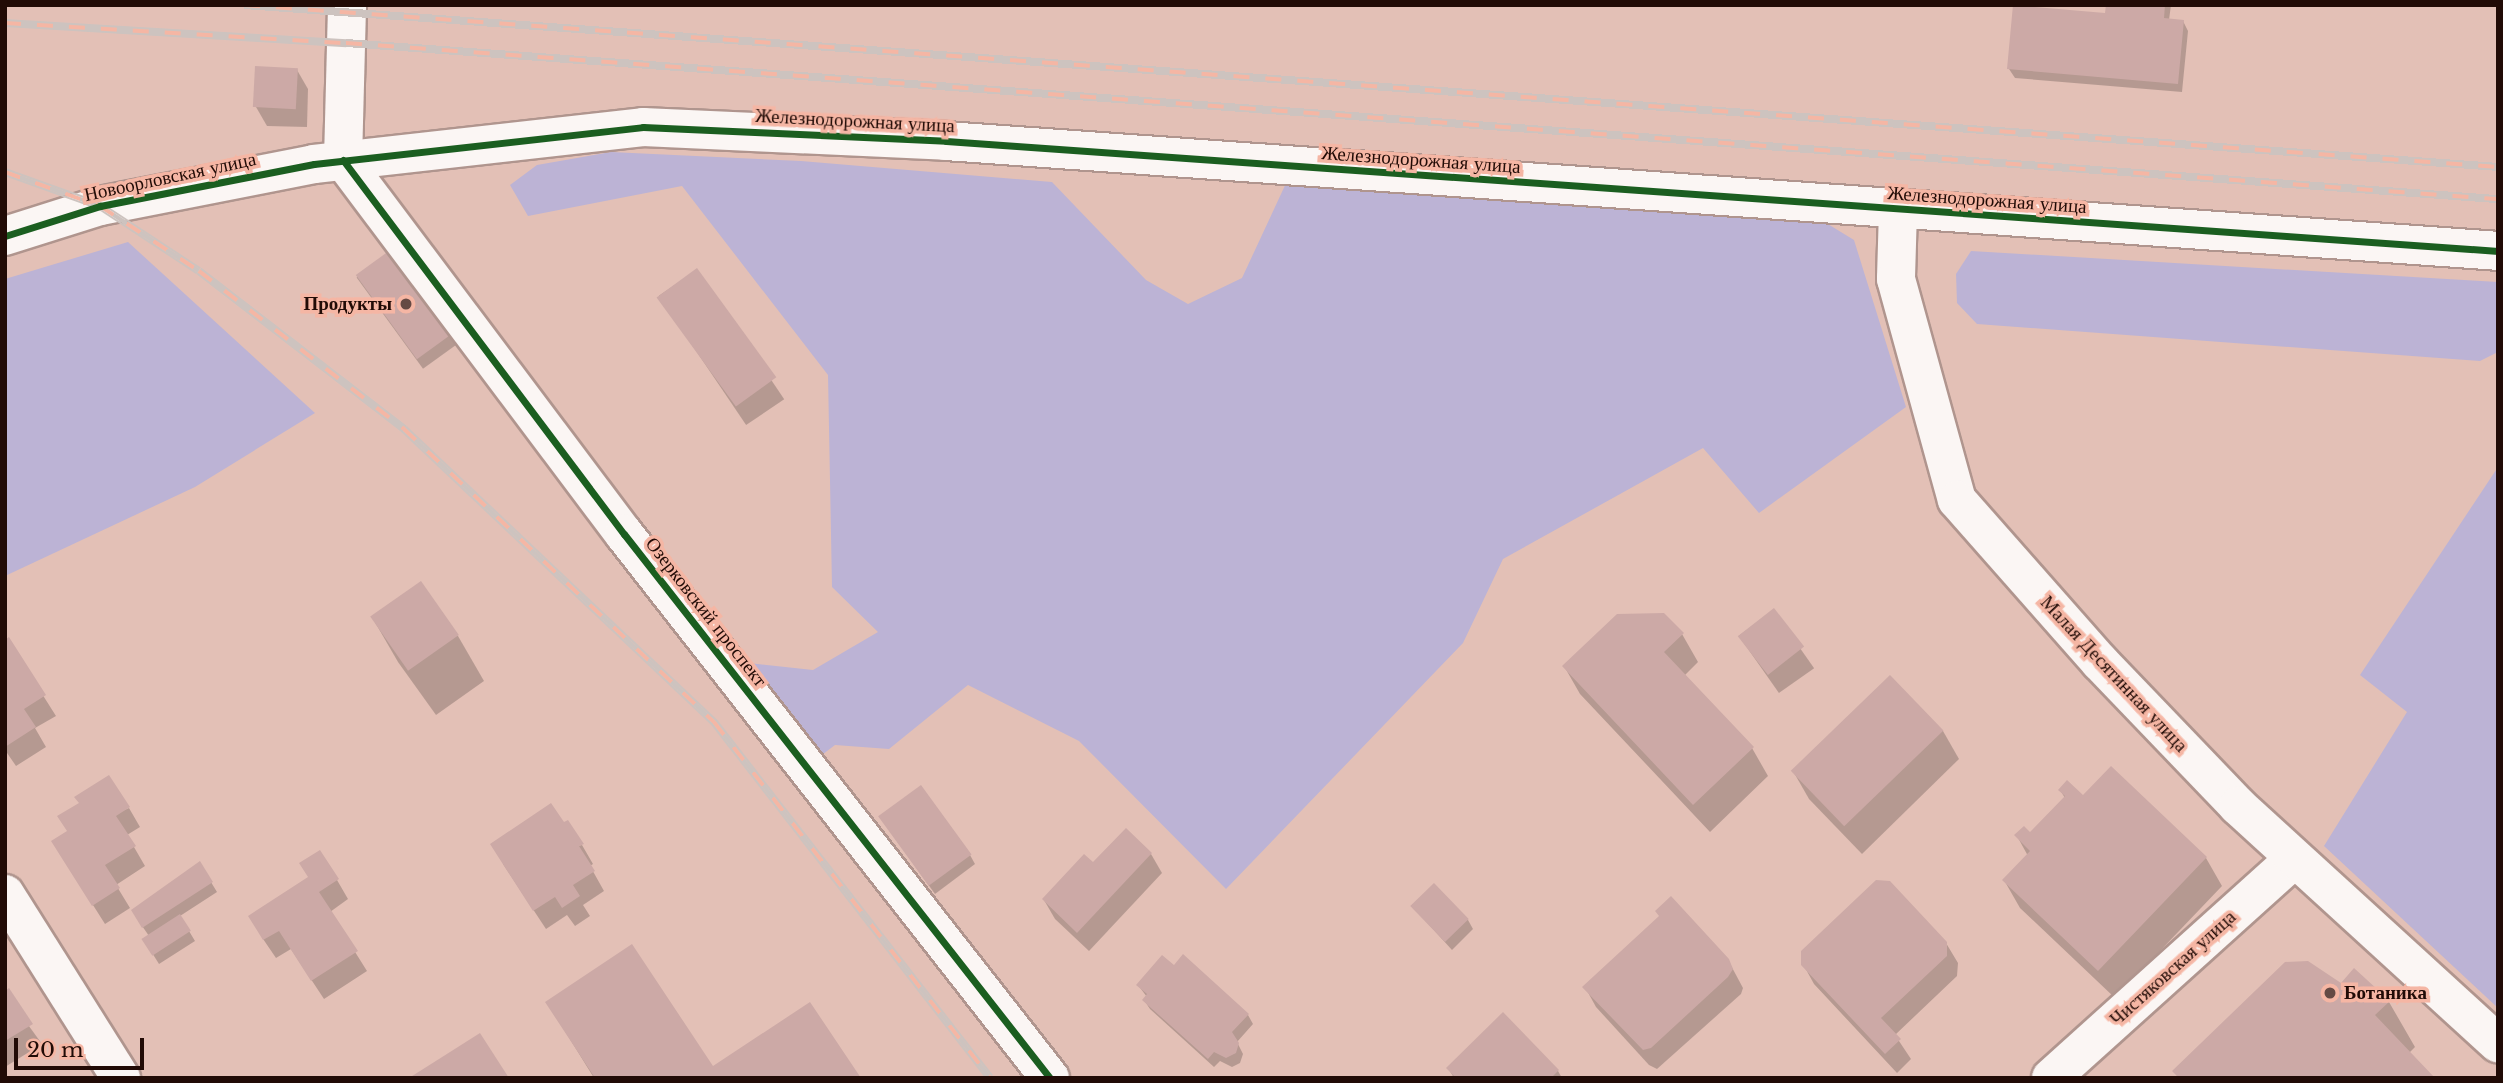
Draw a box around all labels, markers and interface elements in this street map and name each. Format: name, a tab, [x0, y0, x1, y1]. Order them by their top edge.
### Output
street label: Железнодорожная улица	[755, 104, 955, 138]
street label: Железнодорожная улица	[1321, 142, 1521, 178]
street label: Новоорловская улица	[82, 148, 258, 206]
street label: Железнодорожная улица	[1887, 182, 2087, 218]
place label: Продукты	[303, 293, 392, 315]
marker: Продукты	[398, 296, 414, 312]
street label: Озерковский проспект	[641, 533, 771, 691]
street label: Малая Десятинная улица	[2036, 591, 2192, 757]
street label: Чистяковская улица	[2105, 906, 2241, 1030]
place label: Ботаника	[2344, 982, 2427, 1004]
marker: Ботаника	[2322, 985, 2338, 1001]
scale bar	[18, 1024, 147, 1068]
text: 20 m	[27, 1037, 84, 1063]

